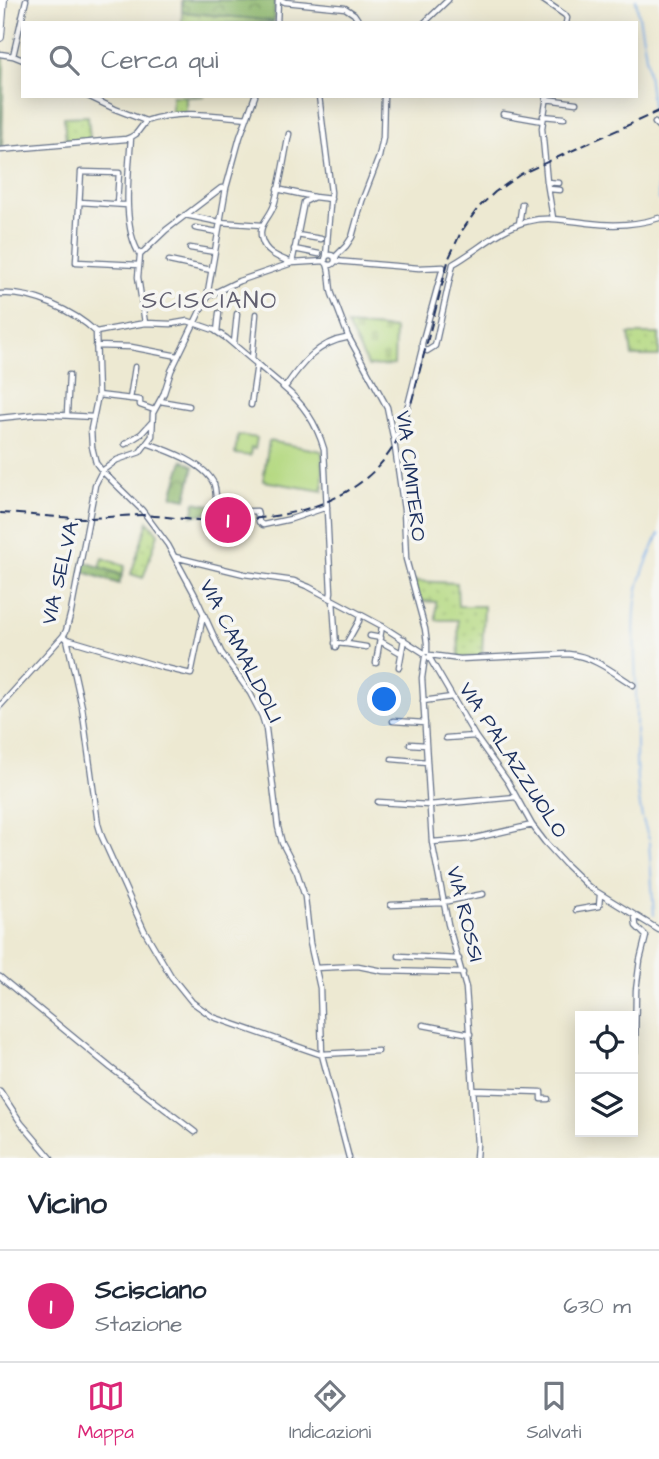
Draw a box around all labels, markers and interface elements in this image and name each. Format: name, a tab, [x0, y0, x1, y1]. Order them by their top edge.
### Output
search box	[21, 21, 638, 98]
icon: search	[45, 41, 83, 79]
text: Cerca qui	[101, 42, 218, 78]
district label: SCISCIANO	[142, 284, 278, 318]
street label: VIA CIMITERO	[389, 409, 433, 543]
pin: 1	[205, 494, 251, 546]
street label: VIA SELVA	[34, 518, 86, 628]
street label: VIA CAMALDOLI	[192, 574, 290, 728]
street label: VIA PALAZZUOLO	[452, 676, 574, 844]
your location	[367, 682, 401, 716]
street label: VIA ROSSI	[439, 863, 491, 965]
map controls	[575, 1011, 638, 1137]
button: locate	[575, 1011, 638, 1074]
button: layers	[575, 1074, 638, 1137]
text: Vicino	[28, 1183, 107, 1225]
text: Scisciano	[95, 1272, 206, 1308]
text: 1	[50, 1290, 52, 1322]
text: 630 m	[563, 1290, 631, 1322]
text: Stazione	[95, 1308, 183, 1340]
tab: Mappa	[78, 1377, 134, 1446]
tab: Indicazioni	[289, 1377, 371, 1446]
tab: Salvati	[526, 1377, 581, 1446]

